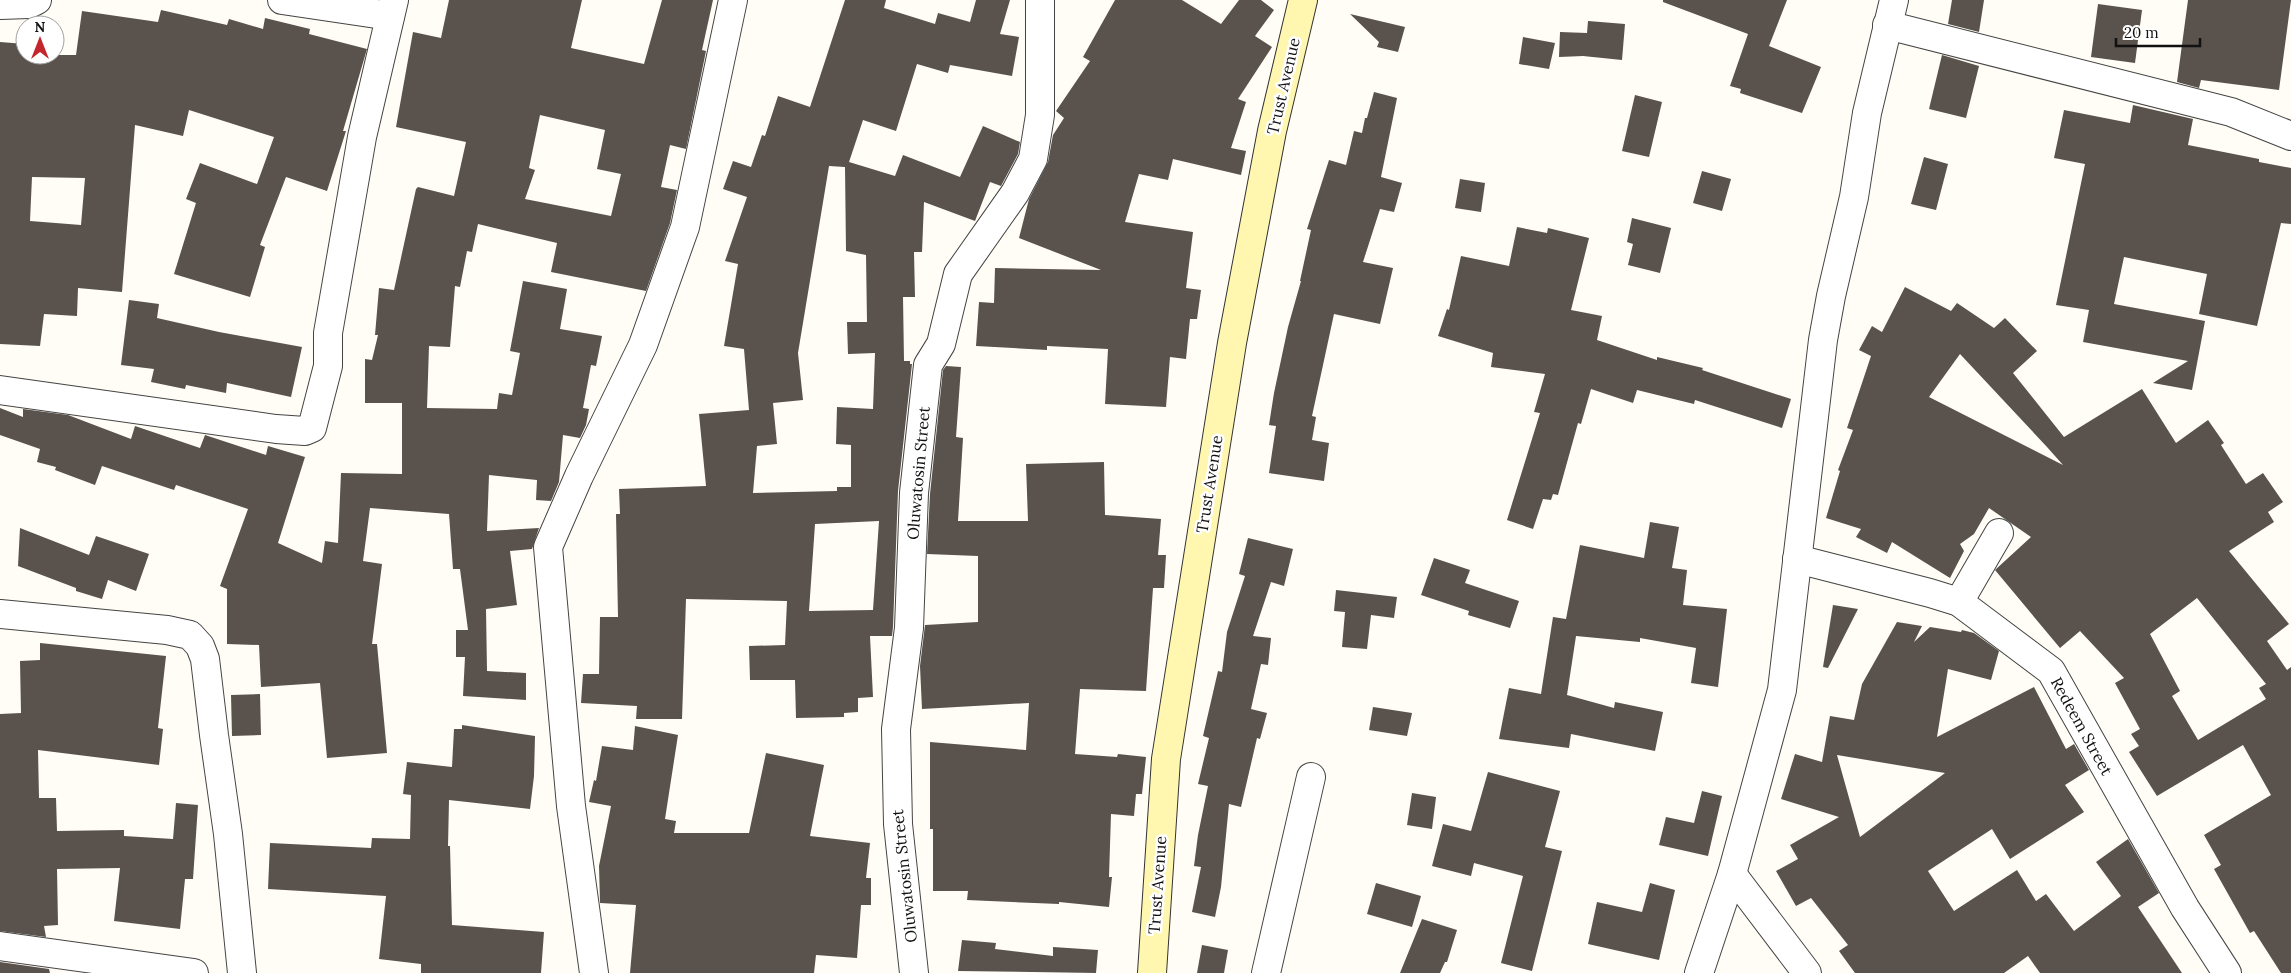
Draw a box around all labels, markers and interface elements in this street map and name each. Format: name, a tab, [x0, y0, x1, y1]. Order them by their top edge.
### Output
north arrow	[15, 15, 65, 65]
scale bar	[2116, 15, 2200, 47]
text: N	[35, 18, 46, 36]
text: 20 m	[2124, 23, 2159, 42]
street label: Trust Avenue	[1262, 35, 1304, 136]
street label: Oluwatosin Street	[902, 405, 934, 541]
street label: Trust Avenue	[1191, 433, 1227, 534]
street label: Redeem Street	[2047, 673, 2118, 779]
street label: Oluwatosin Street	[887, 808, 921, 944]
street label: Trust Avenue	[1144, 835, 1170, 935]

